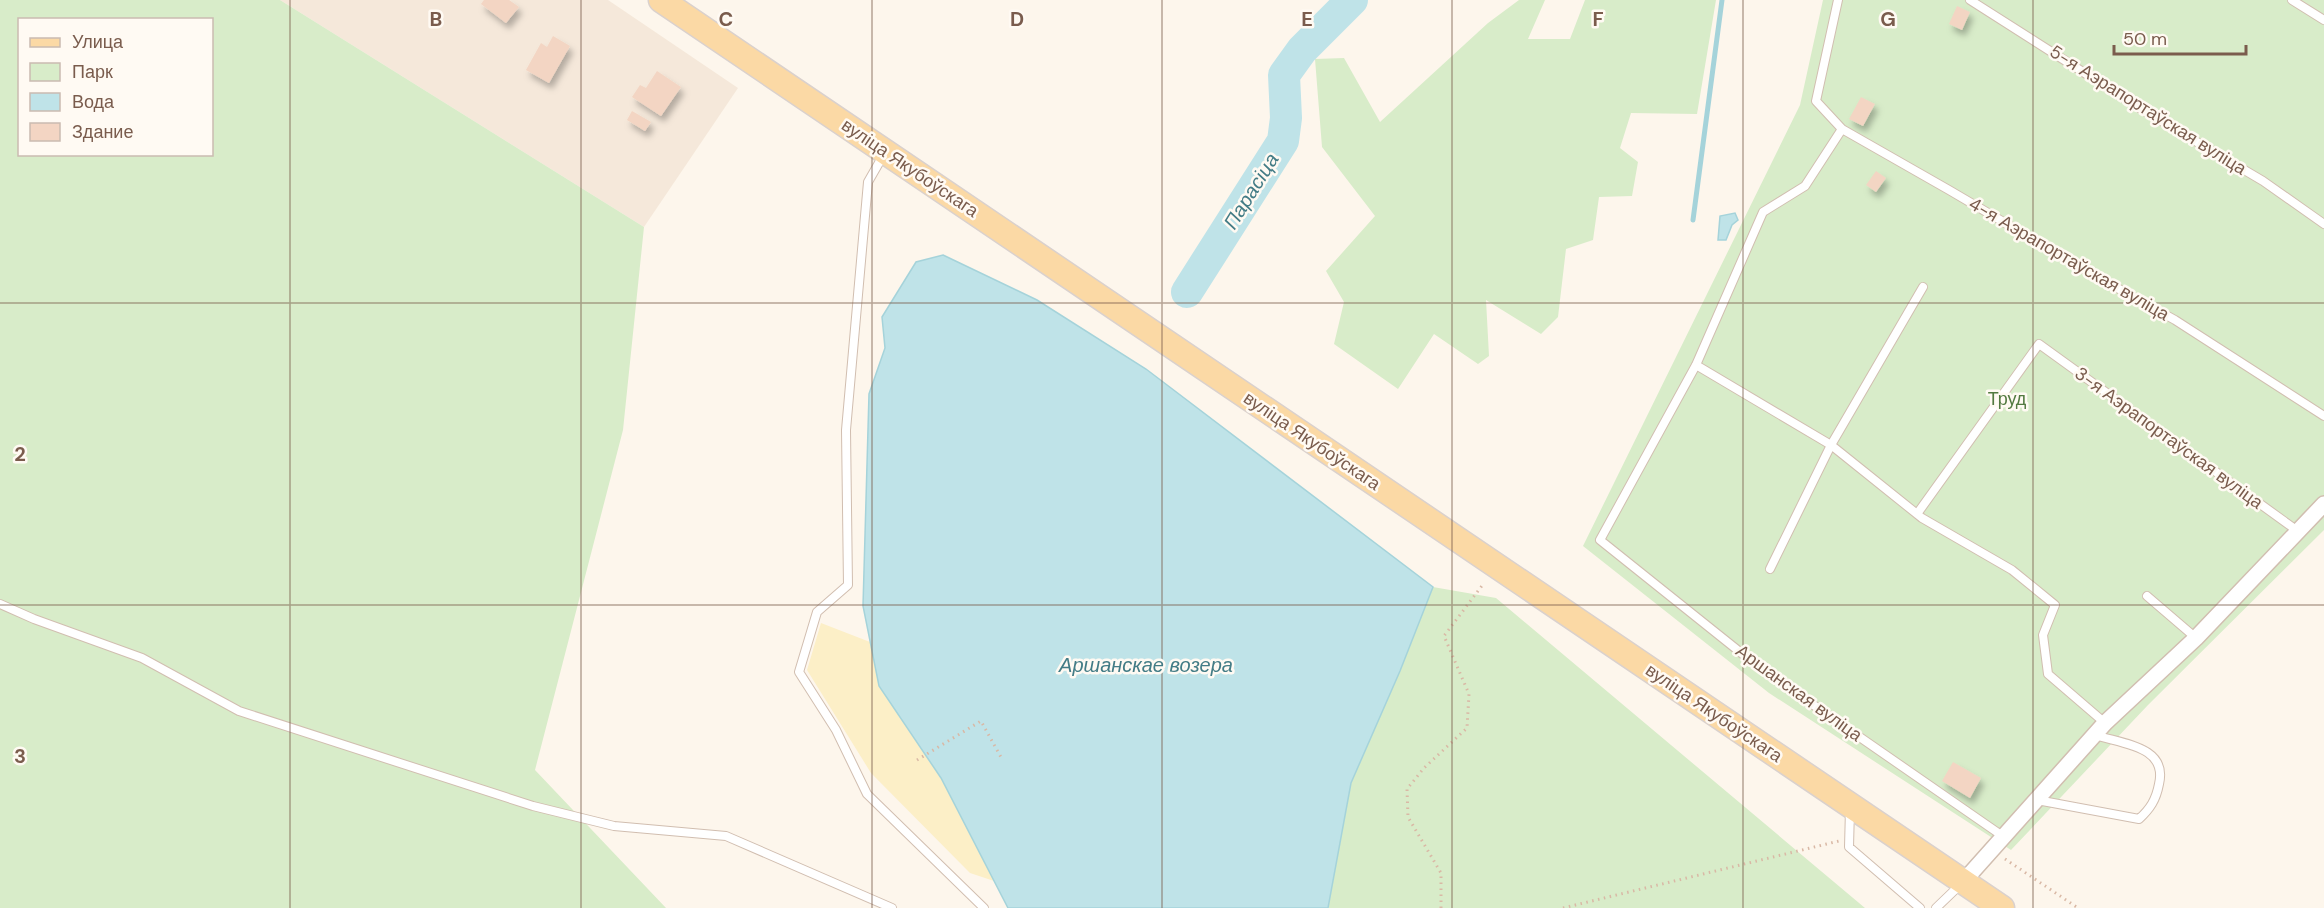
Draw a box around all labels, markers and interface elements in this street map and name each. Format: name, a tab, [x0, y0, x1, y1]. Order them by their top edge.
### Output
text: B	[430, 6, 442, 32]
text: C	[719, 6, 733, 32]
text: D	[1010, 6, 1024, 32]
text: E	[1301, 6, 1313, 32]
text: F	[1592, 6, 1604, 32]
text: G	[1880, 6, 1896, 32]
legend	[18, 18, 213, 156]
scale bar	[2114, 18, 2246, 56]
text: 50 m	[2123, 27, 2167, 51]
text: Улица	[72, 30, 124, 54]
street label: 5-я Аэрапортаўская вуліца	[2045, 39, 2252, 181]
text: Парк	[72, 60, 113, 84]
text: Вода	[72, 90, 115, 114]
street label: вуліца Якубоўскага	[837, 113, 984, 223]
text: Здание	[72, 120, 133, 144]
water label: Парасіца	[1217, 148, 1285, 234]
street label: 4-я Аэрапортаўская вуліца	[1964, 192, 2174, 327]
street label: 3-я Аэрапортаўская вуліца	[2070, 361, 2269, 515]
street label: вуліца Якубоўскага	[1239, 386, 1386, 496]
park label: Труд	[1988, 387, 2027, 411]
text: 2	[14, 441, 26, 467]
street label: Аршанская вуліца	[1731, 639, 1868, 748]
water label: Аршанскае возера	[1058, 652, 1233, 678]
street label: вуліца Якубоўскага	[1641, 658, 1788, 768]
text: 3	[14, 743, 26, 769]

